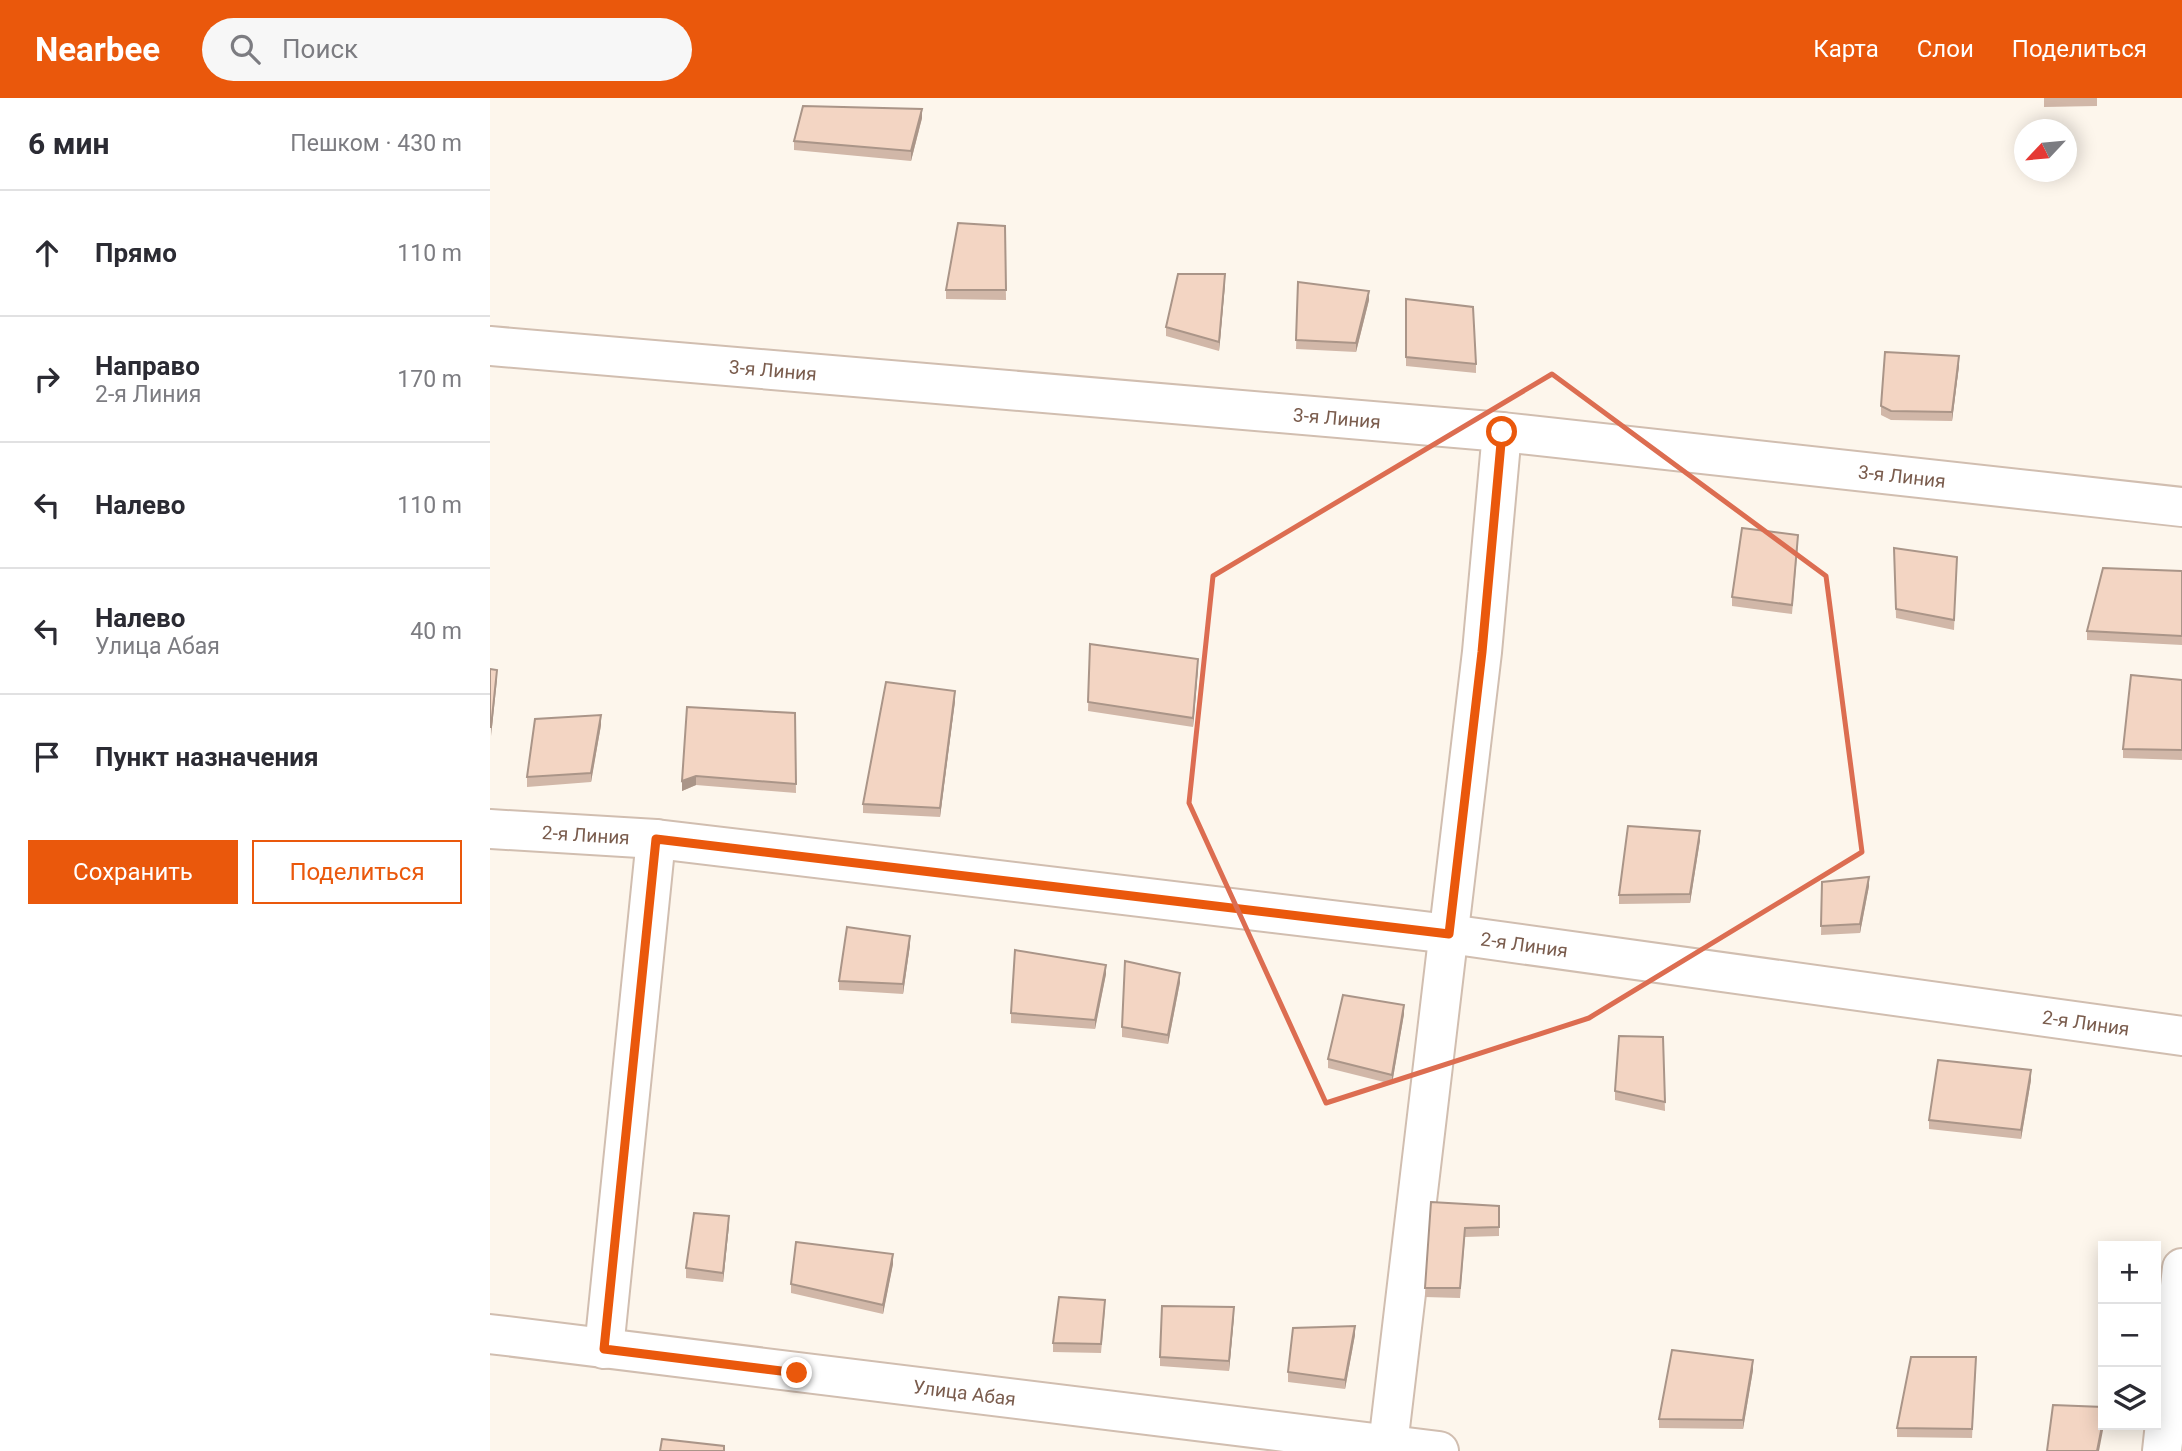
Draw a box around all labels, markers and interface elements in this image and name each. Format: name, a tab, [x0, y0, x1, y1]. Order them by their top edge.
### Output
search box	[202, 18, 692, 81]
text: Nearbee	[35, 30, 160, 69]
icon: search	[226, 30, 264, 68]
text: Поиск	[282, 34, 358, 64]
text: Карта	[1813, 35, 1879, 63]
text: Слои	[1917, 35, 1974, 63]
text: Поделиться	[2012, 35, 2147, 63]
north arrow	[2014, 119, 2077, 182]
text: 6 мин	[28, 126, 109, 161]
text: Пешком · 430 m	[290, 130, 462, 157]
icon: ahead	[28, 234, 66, 272]
text: Прямо	[95, 238, 177, 268]
text: 110 m	[397, 240, 462, 267]
text: Направо	[95, 351, 200, 381]
street label: 3-я Линия	[728, 355, 818, 386]
icon: right	[28, 360, 66, 398]
text: 170 m	[397, 366, 462, 393]
text: 2-я Линия	[95, 381, 201, 408]
street label: 3-я Линия	[1292, 403, 1382, 434]
route start	[1486, 416, 1517, 447]
street label: 3-я Линия	[1857, 460, 1947, 493]
icon: left	[28, 486, 66, 524]
text: Налево	[95, 490, 185, 520]
text: 110 m	[397, 492, 462, 519]
text: Налево	[95, 603, 185, 633]
icon: left	[28, 612, 66, 650]
text: 40 m	[410, 618, 462, 645]
text: Улица Абая	[95, 633, 220, 660]
icon: arrive	[28, 738, 66, 776]
text: Пункт назначения	[95, 742, 319, 772]
street label: 2-я Линия	[541, 821, 630, 849]
button: Сохранить	[28, 840, 238, 904]
button: Поделиться	[252, 840, 462, 904]
street label: 2-я Линия	[1479, 928, 1569, 962]
street label: 2-я Линия	[2041, 1006, 2131, 1041]
map controls	[2098, 1241, 2161, 1430]
button: +	[2098, 1241, 2161, 1304]
button: −	[2098, 1304, 2161, 1367]
route end	[781, 1357, 812, 1388]
button: layers	[2098, 1367, 2161, 1430]
street label: Улица Абая	[912, 1375, 1017, 1411]

